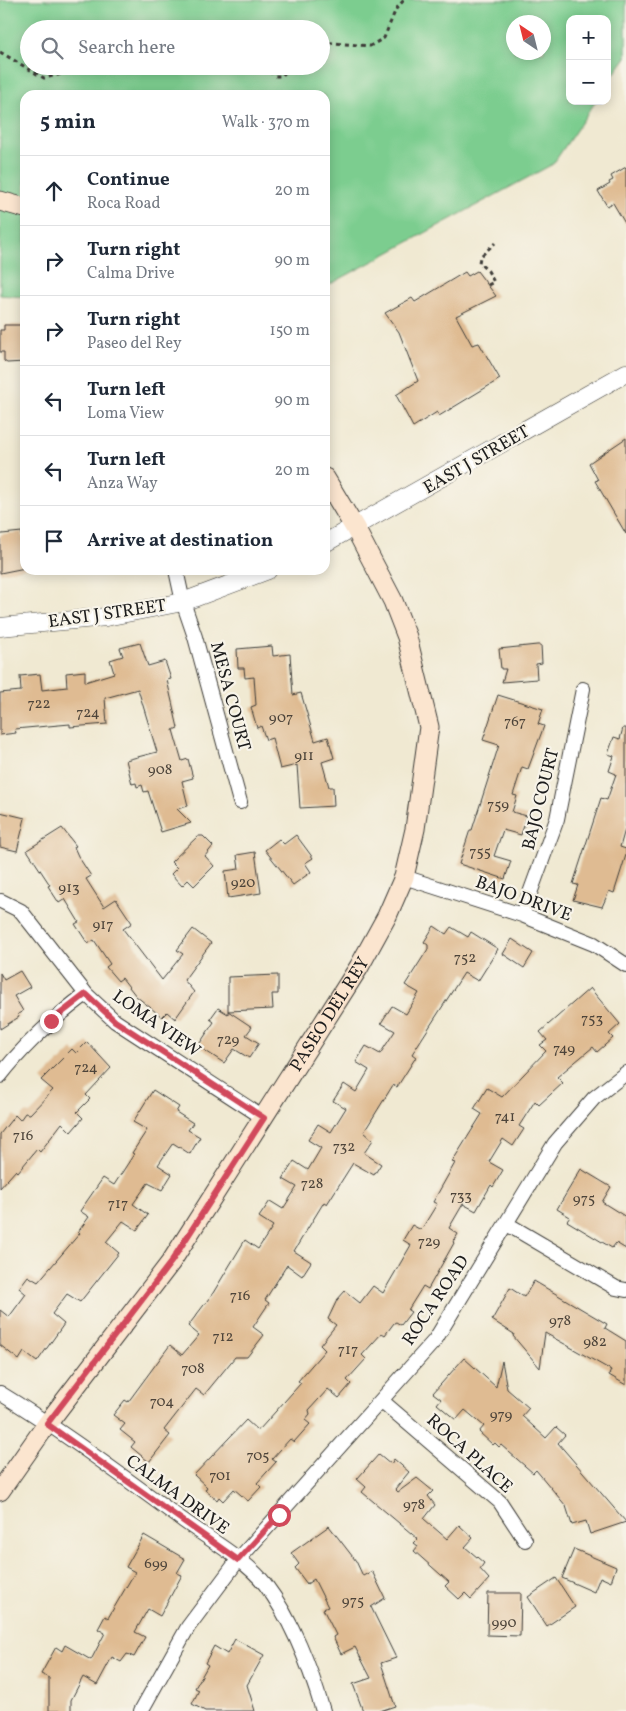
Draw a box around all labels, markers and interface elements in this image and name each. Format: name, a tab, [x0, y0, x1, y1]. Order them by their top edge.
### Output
north arrow	[506, 15, 551, 60]
map controls	[566, 15, 611, 105]
button: +	[566, 15, 611, 60]
search box	[20, 20, 330, 75]
icon: search	[38, 34, 66, 62]
text: Search here	[78, 35, 175, 61]
button: −	[566, 60, 611, 105]
text: 5 min	[40, 108, 96, 137]
text: Walk · 370 m	[222, 112, 310, 134]
text: Continue	[87, 167, 170, 193]
icon: ahead	[40, 177, 68, 205]
text: 20 m	[275, 180, 310, 202]
text: Roca Road	[87, 193, 161, 215]
text: Turn right	[87, 237, 180, 263]
icon: right	[40, 247, 68, 275]
text: 90 m	[274, 250, 310, 272]
text: Calma Drive	[87, 263, 175, 285]
text: Turn right	[87, 307, 180, 333]
icon: right	[40, 317, 68, 345]
text: 150 m	[269, 320, 310, 342]
text: Paseo del Rey	[87, 333, 182, 355]
text: Turn left	[87, 377, 166, 403]
icon: left	[40, 387, 68, 415]
text: 90 m	[274, 390, 310, 412]
text: Loma View	[87, 403, 164, 425]
street label: EAST J STREET	[419, 419, 535, 501]
text: Turn left	[87, 447, 166, 473]
icon: left	[40, 457, 68, 485]
text: 20 m	[275, 460, 310, 482]
text: Anza Way	[87, 473, 158, 495]
icon: arrive	[40, 527, 68, 555]
text: Arrive at destination	[87, 528, 273, 554]
street label: EAST J STREET	[47, 594, 168, 635]
street label: MESA COURT	[203, 639, 256, 754]
house number: 722	[27, 694, 51, 715]
house number: 724	[76, 703, 100, 724]
house number: 907	[269, 708, 293, 729]
house number: 767	[504, 712, 526, 733]
street label: BAJO COURT	[517, 745, 566, 853]
house number: 911	[294, 746, 314, 767]
house number: 908	[148, 760, 172, 781]
house number: 759	[487, 795, 509, 816]
house number: 755	[469, 842, 491, 863]
street label: BAJO DRIVE	[472, 870, 575, 928]
house number: 920	[231, 873, 255, 894]
house number: 913	[58, 878, 80, 899]
house number: 917	[93, 915, 113, 936]
house number: 752	[454, 948, 476, 969]
street label: PASEO DEL REY	[284, 953, 376, 1077]
street label: LOMA VIEW	[107, 985, 205, 1064]
house number: 753	[581, 1009, 603, 1030]
route end	[40, 1010, 63, 1033]
house number: 729	[217, 1030, 240, 1051]
house number: 749	[553, 1039, 575, 1060]
house number: 724	[74, 1058, 98, 1079]
house number: 741	[495, 1107, 515, 1128]
house number: 716	[13, 1126, 33, 1147]
house number: 732	[333, 1137, 355, 1158]
house number: 728	[301, 1174, 323, 1195]
house number: 733	[450, 1186, 472, 1207]
house number: 975	[573, 1189, 595, 1210]
house number: 717	[108, 1194, 128, 1215]
house number: 729	[418, 1232, 441, 1253]
street label: ROCA ROAD	[397, 1251, 476, 1351]
house number: 716	[230, 1286, 250, 1307]
house number: 978	[549, 1311, 571, 1332]
house number: 712	[212, 1327, 234, 1348]
house number: 982	[583, 1332, 607, 1353]
house number: 717	[338, 1340, 358, 1361]
house number: 708	[181, 1359, 205, 1380]
house number: 704	[150, 1392, 174, 1413]
house number: 979	[490, 1405, 513, 1426]
street label: ROCA PLACE	[420, 1409, 518, 1500]
house number: 705	[247, 1446, 269, 1467]
street label: CALMA DRIVE	[120, 1449, 234, 1541]
house number: 701	[209, 1466, 231, 1487]
house number: 978	[403, 1495, 425, 1516]
route start	[268, 1504, 291, 1527]
house number: 699	[144, 1554, 168, 1575]
house number: 975	[342, 1591, 364, 1612]
house number: 990	[491, 1613, 517, 1634]

